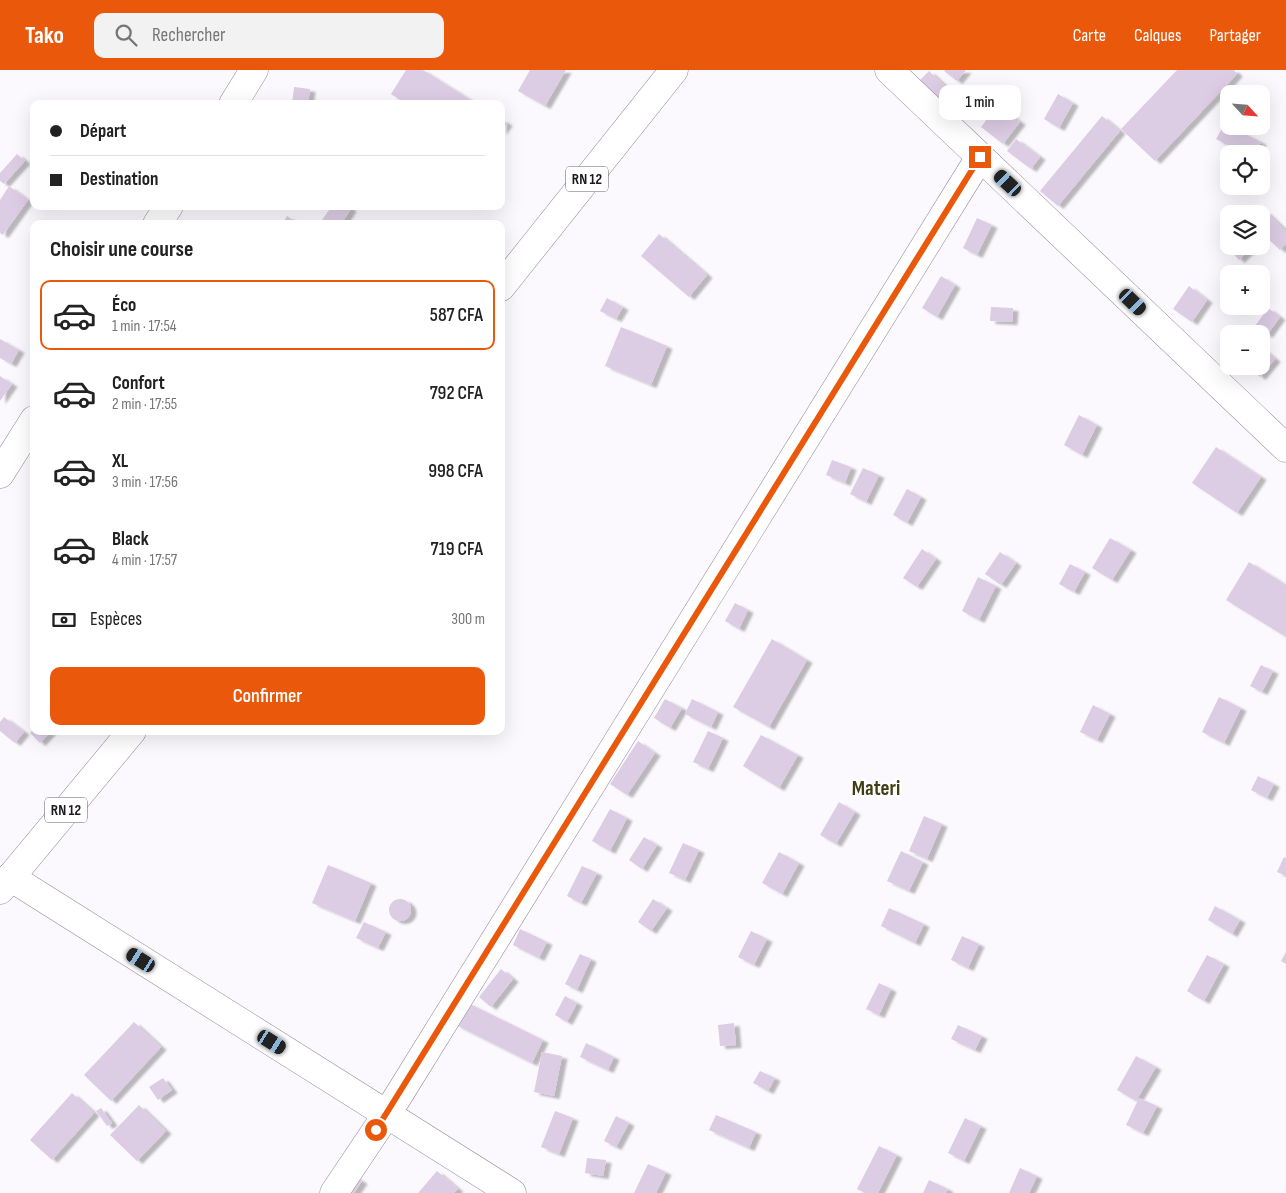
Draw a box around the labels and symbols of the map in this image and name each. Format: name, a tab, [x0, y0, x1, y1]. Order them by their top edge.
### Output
callout: 1 min	[939, 84, 1021, 119]
north arrow	[1220, 85, 1270, 135]
route end	[969, 146, 991, 168]
road number: RN 12	[566, 166, 608, 192]
car	[991, 167, 1024, 199]
car	[1117, 286, 1149, 318]
district label: Materi	[852, 776, 900, 801]
road number: RN 12	[45, 798, 87, 822]
car	[124, 946, 157, 974]
car	[255, 1028, 288, 1056]
route start	[365, 1119, 387, 1141]

